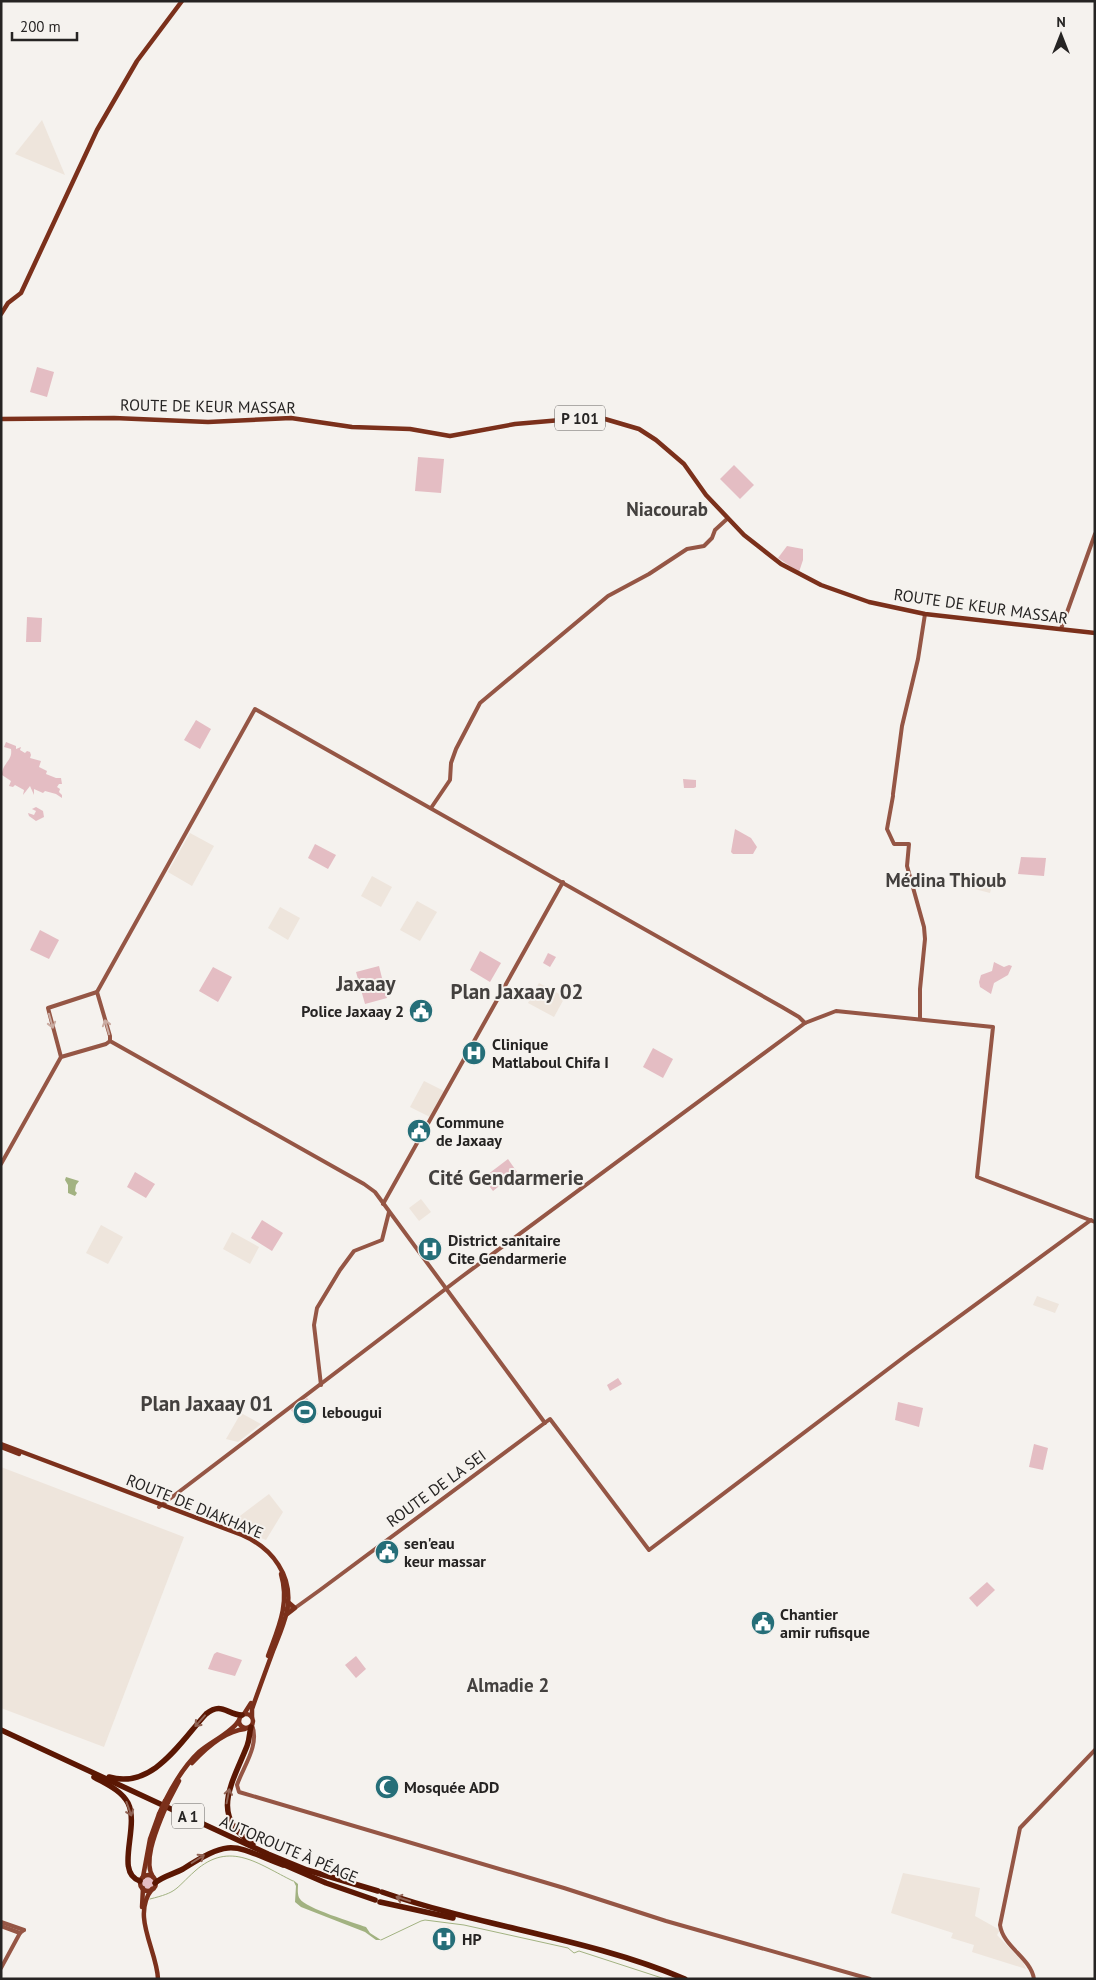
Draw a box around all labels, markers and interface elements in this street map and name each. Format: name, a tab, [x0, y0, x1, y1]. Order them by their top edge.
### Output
scale bar	[12, 10, 78, 42]
north arrow	[1036, 10, 1086, 60]
text: N	[1056, 13, 1066, 31]
text: 200 m	[20, 17, 61, 36]
street label: ROUTE DE KEUR MASSAR	[120, 394, 296, 418]
road number: P 101	[555, 406, 605, 430]
district label: Niacourab	[626, 497, 708, 521]
street label: ROUTE DE KEUR MASSAR	[893, 584, 1069, 628]
district label: Médina Thioub	[886, 868, 1006, 892]
district label: Jaxaay	[335, 970, 397, 997]
district label: Plan Jaxaay 02	[450, 978, 584, 1005]
public building icon: Police Jaxaay 2	[408, 998, 434, 1024]
place label: Police Jaxaay 2	[301, 1001, 404, 1021]
one-way arrow	[46, 1013, 56, 1029]
one-way arrow	[102, 1020, 112, 1036]
place label: Clinique Matlaboul Chifa I	[492, 1034, 609, 1072]
hospital icon: Clinique Matlaboul Chifa I	[461, 1040, 487, 1066]
place label: Commune de Jaxaay	[436, 1112, 504, 1150]
public building icon: Commune de Jaxaay	[406, 1118, 432, 1144]
district label: Cité Gendarmerie	[428, 1164, 584, 1191]
place label: District sanitaire Cite Gendarmerie	[448, 1230, 567, 1268]
hospital icon: District sanitaire Cite Gendarmerie	[417, 1236, 443, 1262]
district label: Plan Jaxaay 01	[140, 1390, 274, 1417]
sports icon: lebougui	[292, 1399, 318, 1425]
place label: lebougui	[322, 1402, 382, 1422]
street label: ROUTE DE LA SEI	[382, 1445, 490, 1531]
street label: ROUTE DE DIAKHAYE	[124, 1469, 266, 1543]
place label: sen'eau keur massar	[404, 1533, 486, 1571]
public building icon: sen'eau keur massar	[374, 1539, 400, 1565]
place label: Chantier amir rufisque	[780, 1604, 870, 1642]
public building icon: Chantier amir rufisque	[750, 1610, 776, 1636]
district label: Almadie 2	[467, 1673, 549, 1697]
one-way arrow	[194, 1714, 206, 1727]
mosque icon: Mosquée ADD	[374, 1774, 400, 1800]
place label: Mosquée ADD	[404, 1777, 499, 1797]
one-way arrow	[224, 1788, 234, 1804]
one-way arrow	[125, 1801, 134, 1816]
road number: A 1	[172, 1804, 204, 1828]
street label: AUTOROUTE À PÉAGE	[217, 1811, 361, 1887]
one-way arrow	[190, 1854, 204, 1864]
one-way arrow	[395, 1894, 411, 1904]
hospital icon: HP	[431, 1926, 457, 1952]
place label: HP	[462, 1929, 482, 1949]

